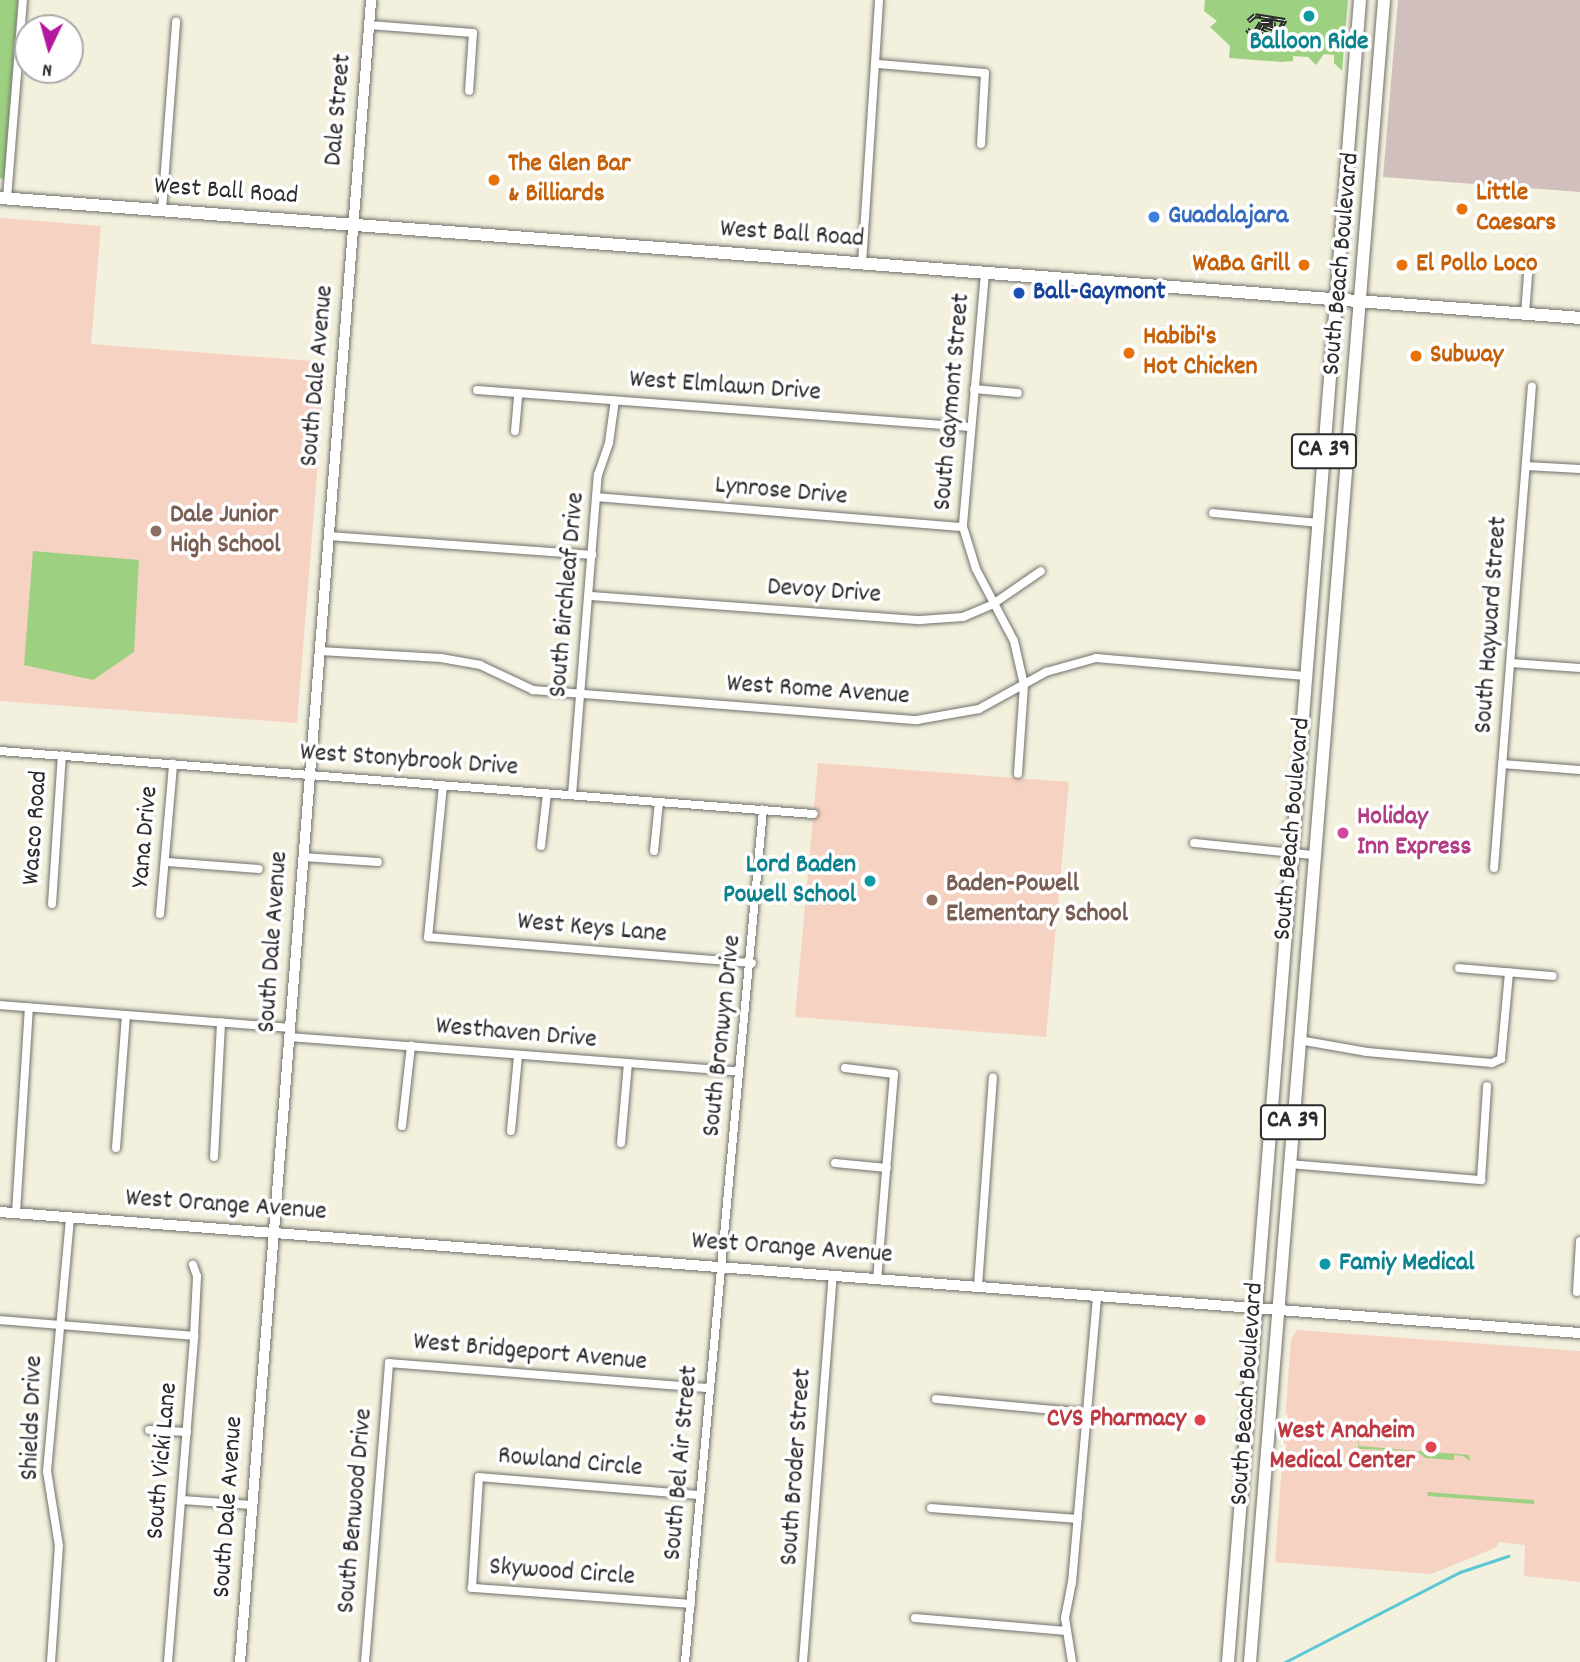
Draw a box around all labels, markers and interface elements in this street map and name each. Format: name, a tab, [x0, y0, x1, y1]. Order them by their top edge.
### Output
marker: Balloon Ride	[1301, 8, 1317, 24]
north arrow	[14, 14, 84, 84]
place label: Balloon Ride	[1249, 27, 1369, 59]
street label: Dale Street	[319, 53, 359, 167]
text: N	[41, 55, 53, 82]
place label: The Glen Bar & Billiards	[508, 149, 631, 210]
street label: South Beach Boulevard	[1317, 151, 1367, 377]
street label: West Ball Road	[153, 171, 299, 213]
marker: The Glen Bar & Billiards	[486, 172, 502, 188]
place label: Little Caesars	[1476, 178, 1556, 240]
place label: Guadalajara	[1168, 201, 1288, 233]
marker: Little Caesars	[1454, 201, 1470, 217]
marker: Guadalajara	[1146, 209, 1162, 225]
street label: West Ball Road	[719, 214, 865, 256]
place label: WaBa Grill	[1193, 249, 1290, 281]
place label: El Pollo Loco	[1416, 249, 1537, 281]
marker: WaBa Grill	[1296, 257, 1312, 273]
marker: El Pollo Loco	[1394, 257, 1410, 273]
place label: Ball-Gaymont	[1033, 277, 1166, 309]
street label: South Dale Avenue	[295, 284, 341, 468]
marker: Ball-Gaymont	[1011, 285, 1027, 301]
street label: South Gaymont Street	[928, 292, 978, 512]
place label: Habibi's Hot Chicken	[1143, 322, 1258, 384]
place label: Subway	[1430, 340, 1503, 372]
marker: Habibi's Hot Chicken	[1121, 345, 1137, 361]
marker: Subway	[1408, 348, 1424, 364]
street label: West Elmlawn Drive	[628, 365, 822, 409]
road number: CA 39	[1291, 430, 1357, 472]
street label: Lynrose Drive	[713, 471, 849, 513]
street label: South Birchleaf Drive	[543, 491, 593, 699]
place label: Dale Junior High School	[170, 500, 280, 562]
street label: South Hayward Street	[1469, 515, 1515, 735]
marker: Dale Junior High School	[148, 523, 164, 539]
street label: Devoy Drive	[766, 572, 882, 612]
street label: West Rome Avenue	[725, 669, 911, 713]
street label: South Beach Boulevard	[1268, 716, 1318, 942]
street label: West Stonybrook Drive	[299, 738, 519, 784]
street label: Wasco Road	[16, 770, 56, 886]
street label: Yana Drive	[126, 785, 166, 889]
place label: Holiday Inn Express	[1357, 802, 1471, 864]
marker: Holiday Inn Express	[1335, 825, 1351, 841]
street label: South Dale Avenue	[252, 850, 296, 1034]
place label: Lord Baden Powell School	[723, 850, 856, 912]
place label: Baden-Powell Elementary School	[946, 869, 1128, 931]
marker: Lord Baden Powell School	[862, 873, 878, 889]
marker: Baden-Powell Elementary School	[924, 892, 940, 908]
street label: West Keys Lane	[516, 907, 668, 951]
street label: South Bronwyn Drive	[697, 934, 749, 1138]
street label: Westhaven Drive	[434, 1011, 598, 1057]
road number: CA 39	[1260, 1102, 1326, 1142]
street label: West Orange Avenue	[124, 1183, 328, 1229]
street label: West Orange Avenue	[690, 1226, 894, 1272]
place label: Famiy Medical	[1339, 1248, 1474, 1280]
marker: Famiy Medical	[1317, 1256, 1333, 1272]
street label: South Beach Boulevard	[1225, 1281, 1271, 1507]
street label: West Bridgeport Avenue	[412, 1327, 648, 1379]
street label: Shields Drive	[15, 1355, 51, 1481]
street label: South Bel Air Street	[658, 1364, 706, 1562]
street label: South Broder Street	[775, 1367, 819, 1567]
street label: South Vicki Lane	[141, 1381, 185, 1541]
place label: CVS Pharmacy	[1047, 1404, 1186, 1436]
street label: South Benwood Drive	[331, 1407, 381, 1615]
marker: CVS Pharmacy	[1192, 1412, 1208, 1428]
street label: South Dale Avenue	[207, 1415, 251, 1599]
place label: West Anaheim Medical Center	[1270, 1416, 1415, 1478]
marker: West Anaheim Medical Center	[1421, 1437, 1441, 1457]
street label: Rowland Circle	[496, 1441, 644, 1485]
street label: Skywood Circle	[488, 1552, 636, 1594]

